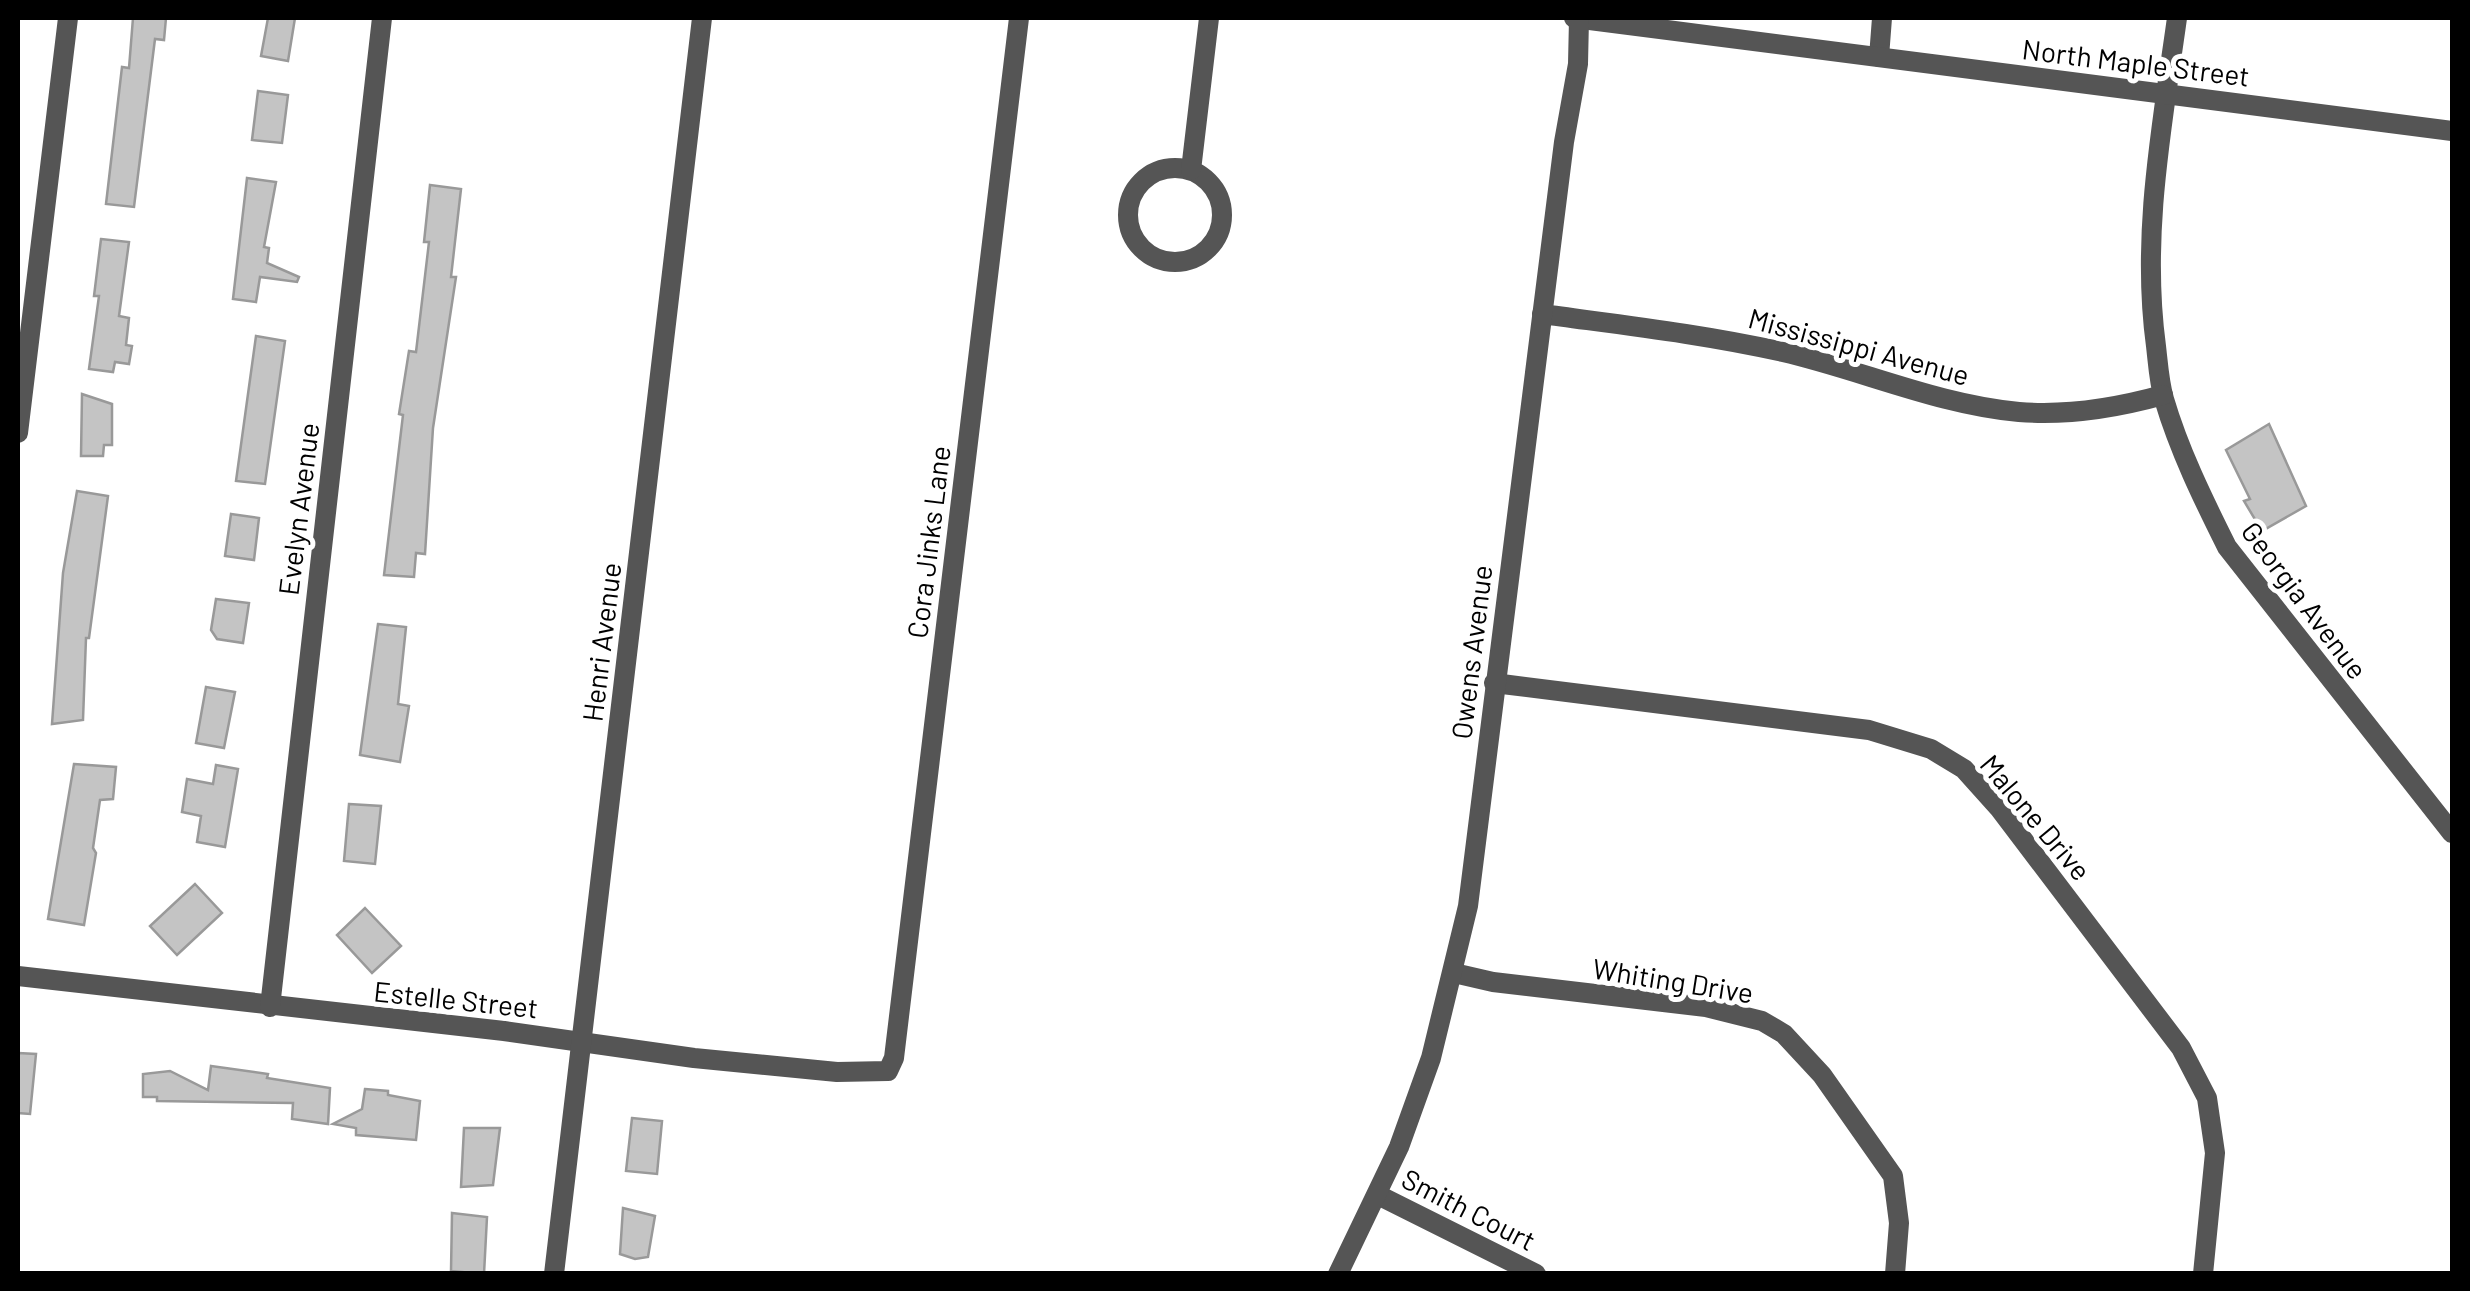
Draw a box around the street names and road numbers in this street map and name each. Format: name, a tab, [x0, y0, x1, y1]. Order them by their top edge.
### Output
street label: North Maple Street	[2020, 31, 2252, 93]
street label: Mississippi Avenue	[1745, 300, 1973, 392]
street label: Evelyn Avenue	[271, 421, 325, 597]
street label: Cora Jinks Lane	[899, 444, 957, 640]
street label: Georgia Avenue	[2235, 515, 2375, 685]
street label: Henri Avenue	[574, 560, 628, 724]
street label: Owens Avenue	[1443, 563, 1499, 741]
street label: Malone Drive	[1974, 747, 2098, 887]
street label: Whiting Drive	[1590, 951, 1756, 1009]
street label: Estelle Street	[372, 973, 540, 1025]
street label: Smith Court	[1396, 1161, 1542, 1257]

